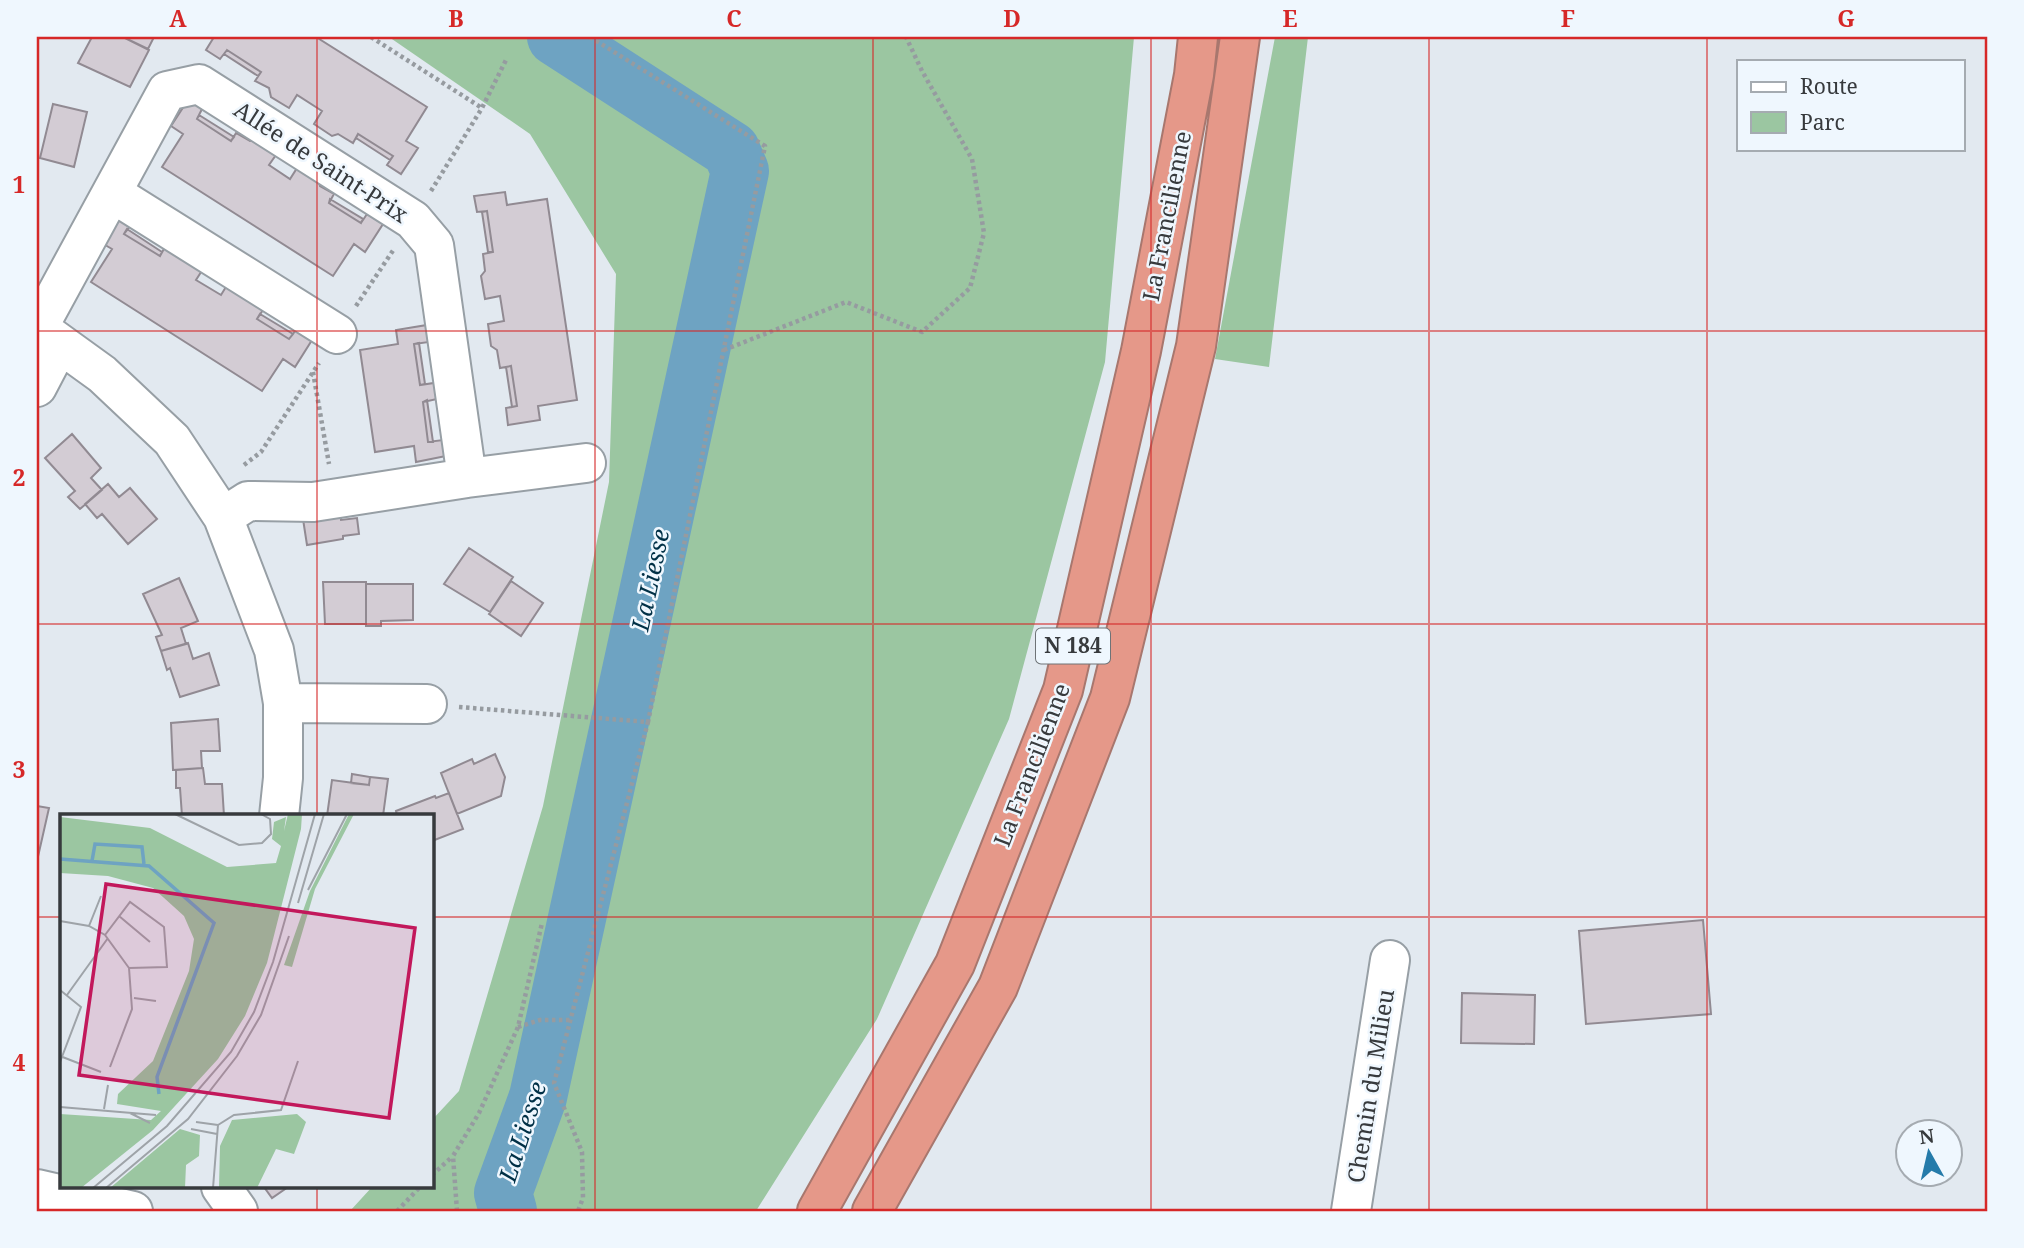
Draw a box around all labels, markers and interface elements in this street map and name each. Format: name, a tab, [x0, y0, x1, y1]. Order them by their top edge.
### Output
text: A	[169, 2, 187, 34]
text: B	[448, 2, 464, 34]
text: C	[726, 2, 742, 34]
text: D	[1003, 2, 1021, 34]
text: E	[1282, 2, 1298, 34]
text: F	[1561, 2, 1575, 34]
text: G	[1837, 2, 1855, 34]
legend	[1737, 60, 1965, 150]
text: Route	[1800, 72, 1858, 100]
street label: Allée de Saint-Prix	[228, 93, 415, 230]
text: Parc	[1800, 108, 1845, 136]
street label: La Francilienne	[1134, 128, 1198, 303]
text: 1	[13, 168, 26, 200]
text: 2	[13, 461, 26, 493]
water label: La Liesse	[622, 526, 676, 635]
road number: N 184	[1036, 628, 1110, 664]
street label: La Francilienne	[985, 678, 1077, 851]
text: 3	[13, 753, 26, 785]
inset map	[60, 814, 434, 1188]
street label: Chemin du Milieu	[1339, 986, 1401, 1185]
text: 4	[13, 1046, 26, 1078]
water label: La Liesse	[490, 1077, 553, 1187]
north arrow	[1895, 1118, 1965, 1188]
text: N	[1917, 1122, 1936, 1150]

